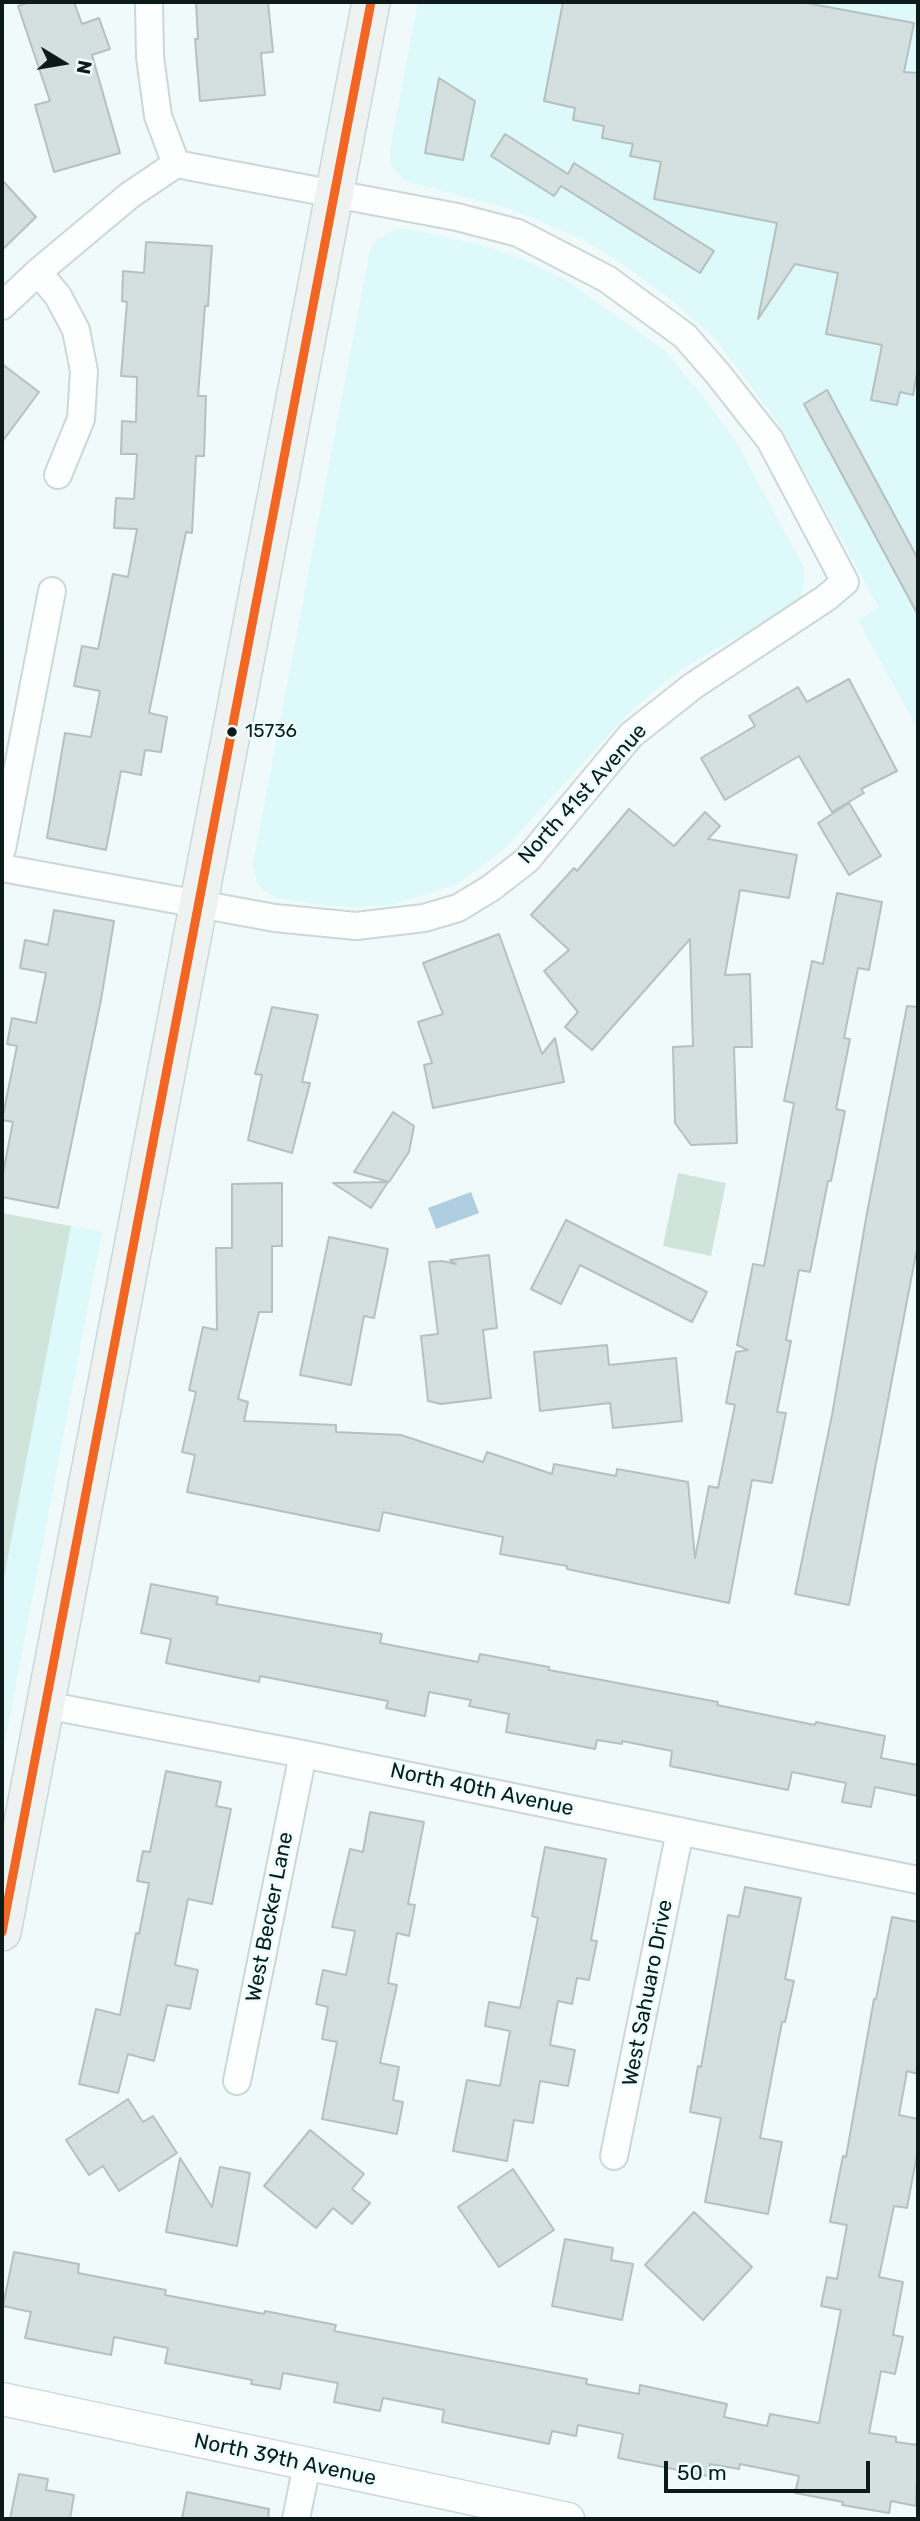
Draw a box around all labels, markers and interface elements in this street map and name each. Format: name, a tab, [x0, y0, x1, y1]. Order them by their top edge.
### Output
north arrow	[28, 28, 98, 98]
text: N	[72, 58, 97, 76]
street label: North 41st Avenue	[513, 719, 653, 869]
place label: 15736	[245, 721, 297, 743]
marker: 15736	[225, 725, 239, 739]
street label: North 40th Avenue	[388, 1758, 576, 1822]
street label: West Becker Lane	[241, 1830, 299, 2004]
street label: West Sahuaro Drive	[618, 1898, 678, 2088]
street label: North 39th Avenue	[192, 2428, 378, 2492]
scale bar	[668, 2448, 874, 2492]
text: 50 m	[677, 2460, 727, 2485]

